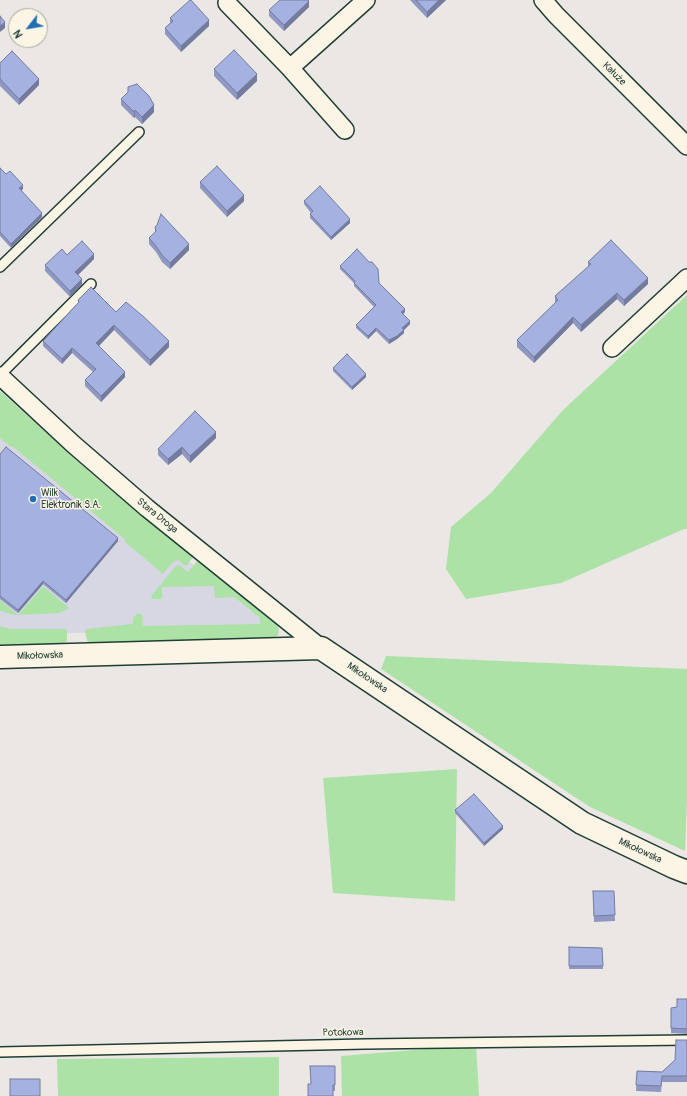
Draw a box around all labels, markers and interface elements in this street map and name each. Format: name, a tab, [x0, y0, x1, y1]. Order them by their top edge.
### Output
north arrow	[8, 8, 48, 48]
text: N	[11, 27, 26, 40]
street label: Kałuże	[600, 60, 628, 88]
place label: Wilk Elektronik S.A.	[41, 487, 101, 510]
marker: Wilk Elektronik S.A.	[28, 494, 38, 504]
street label: Stara Droga	[134, 496, 180, 536]
street label: Mikołowska	[17, 649, 63, 663]
street label: Mikołowska	[344, 660, 390, 696]
street label: Mikołowska	[616, 836, 664, 866]
street label: Potokowa	[322, 1027, 364, 1039]

